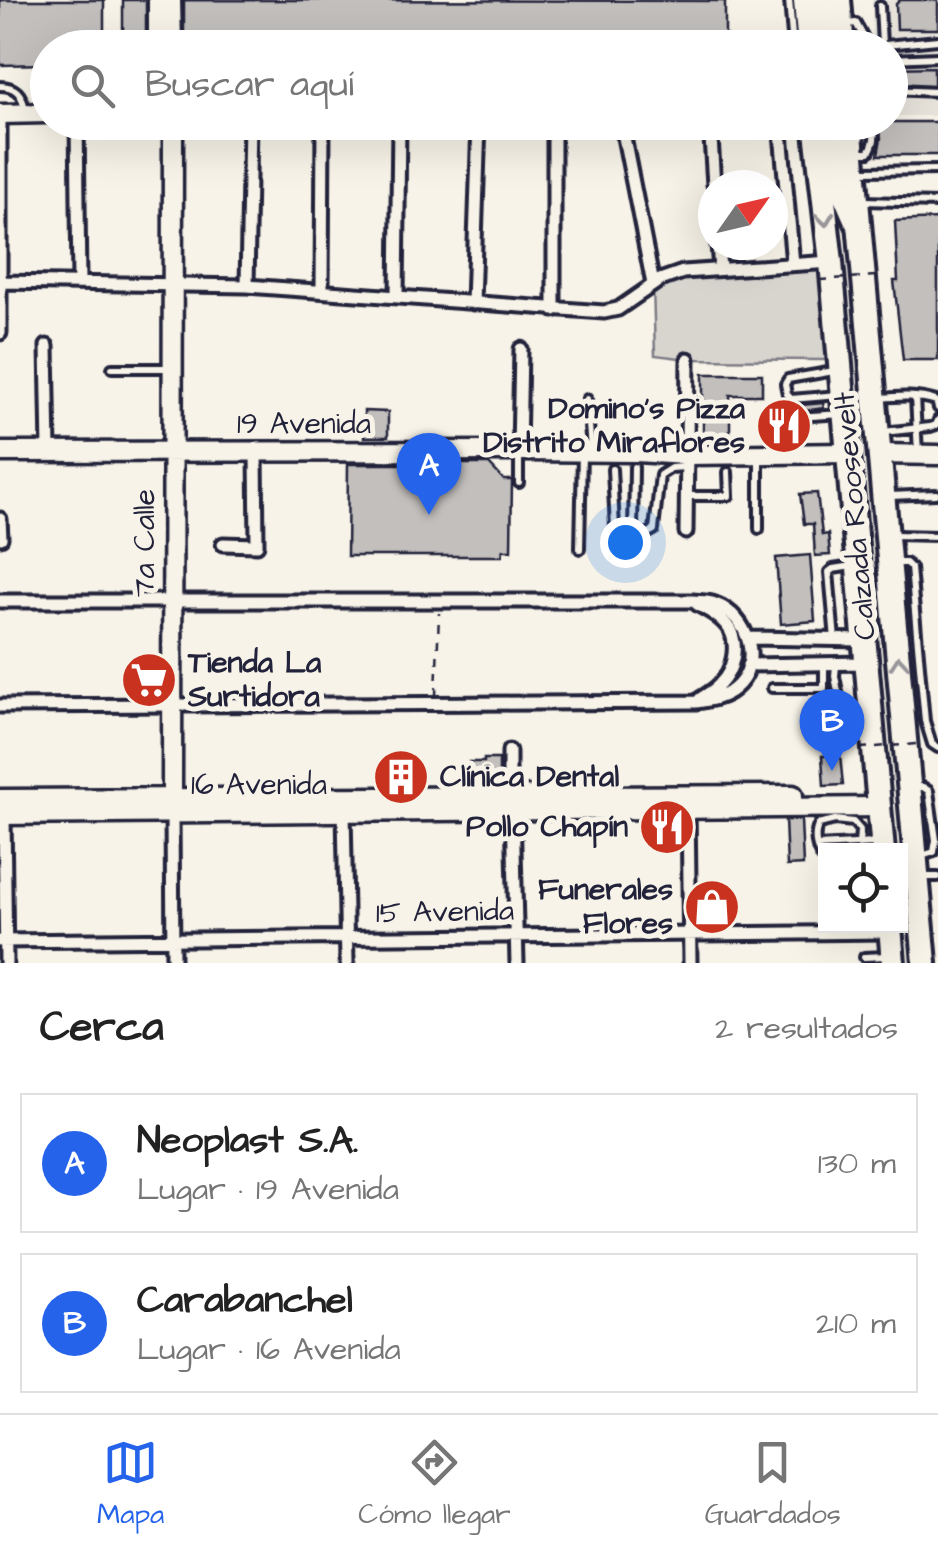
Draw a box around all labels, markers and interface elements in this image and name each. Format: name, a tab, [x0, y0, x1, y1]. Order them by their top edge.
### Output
search box	[30, 30, 908, 140]
icon: search	[65, 58, 120, 113]
text: Buscar aquí	[145, 59, 354, 111]
north arrow	[698, 170, 788, 260]
one-way arrow	[814, 211, 835, 228]
place label: Domino's Pizza Distrito Miraflores	[483, 388, 746, 464]
street label: Calzada Roosevelt	[823, 390, 887, 642]
restaurant icon: Domino's Pizza Distrito Miraflores	[754, 396, 814, 456]
street label: 19 Avenida	[237, 403, 371, 445]
pin: A	[396, 432, 462, 515]
street label: 7a Calle	[124, 489, 166, 597]
your location	[600, 517, 651, 568]
place label: Tienda La Surtidora	[187, 642, 322, 718]
supermarket icon: Tienda La Surtidora	[119, 650, 179, 710]
one-way arrow	[888, 655, 910, 671]
pin: B	[800, 688, 864, 771]
building icon: Clínica Dental	[371, 747, 431, 807]
place label: Clínica Dental	[440, 756, 619, 798]
street label: 16 Avenida	[191, 764, 327, 806]
restaurant icon: Pollo Chapín	[637, 797, 697, 857]
place label: Pollo Chapín	[466, 806, 628, 849]
map controls	[818, 843, 908, 933]
button: locate	[818, 843, 908, 933]
place label: Funerales Flores	[538, 869, 673, 945]
shop icon: Funerales Flores	[682, 877, 742, 937]
street label: 15 Avenida	[376, 890, 514, 934]
text: Cerca	[40, 999, 164, 1057]
text: 2 resultados	[715, 1006, 898, 1051]
text: Neoplast S.A.	[137, 1115, 358, 1167]
text: A	[64, 1141, 85, 1186]
text: 130 m	[818, 1141, 896, 1186]
text: Lugar · 19 Avenida	[137, 1167, 399, 1212]
text: Carabanchel	[137, 1275, 353, 1327]
text: B	[63, 1301, 86, 1346]
text: 210 m	[816, 1301, 896, 1346]
text: Lugar · 16 Avenida	[137, 1327, 401, 1372]
tab: Mapa	[97, 1435, 164, 1534]
tab: Cómo llegar	[358, 1435, 511, 1534]
tab: Guardados	[705, 1435, 841, 1534]

